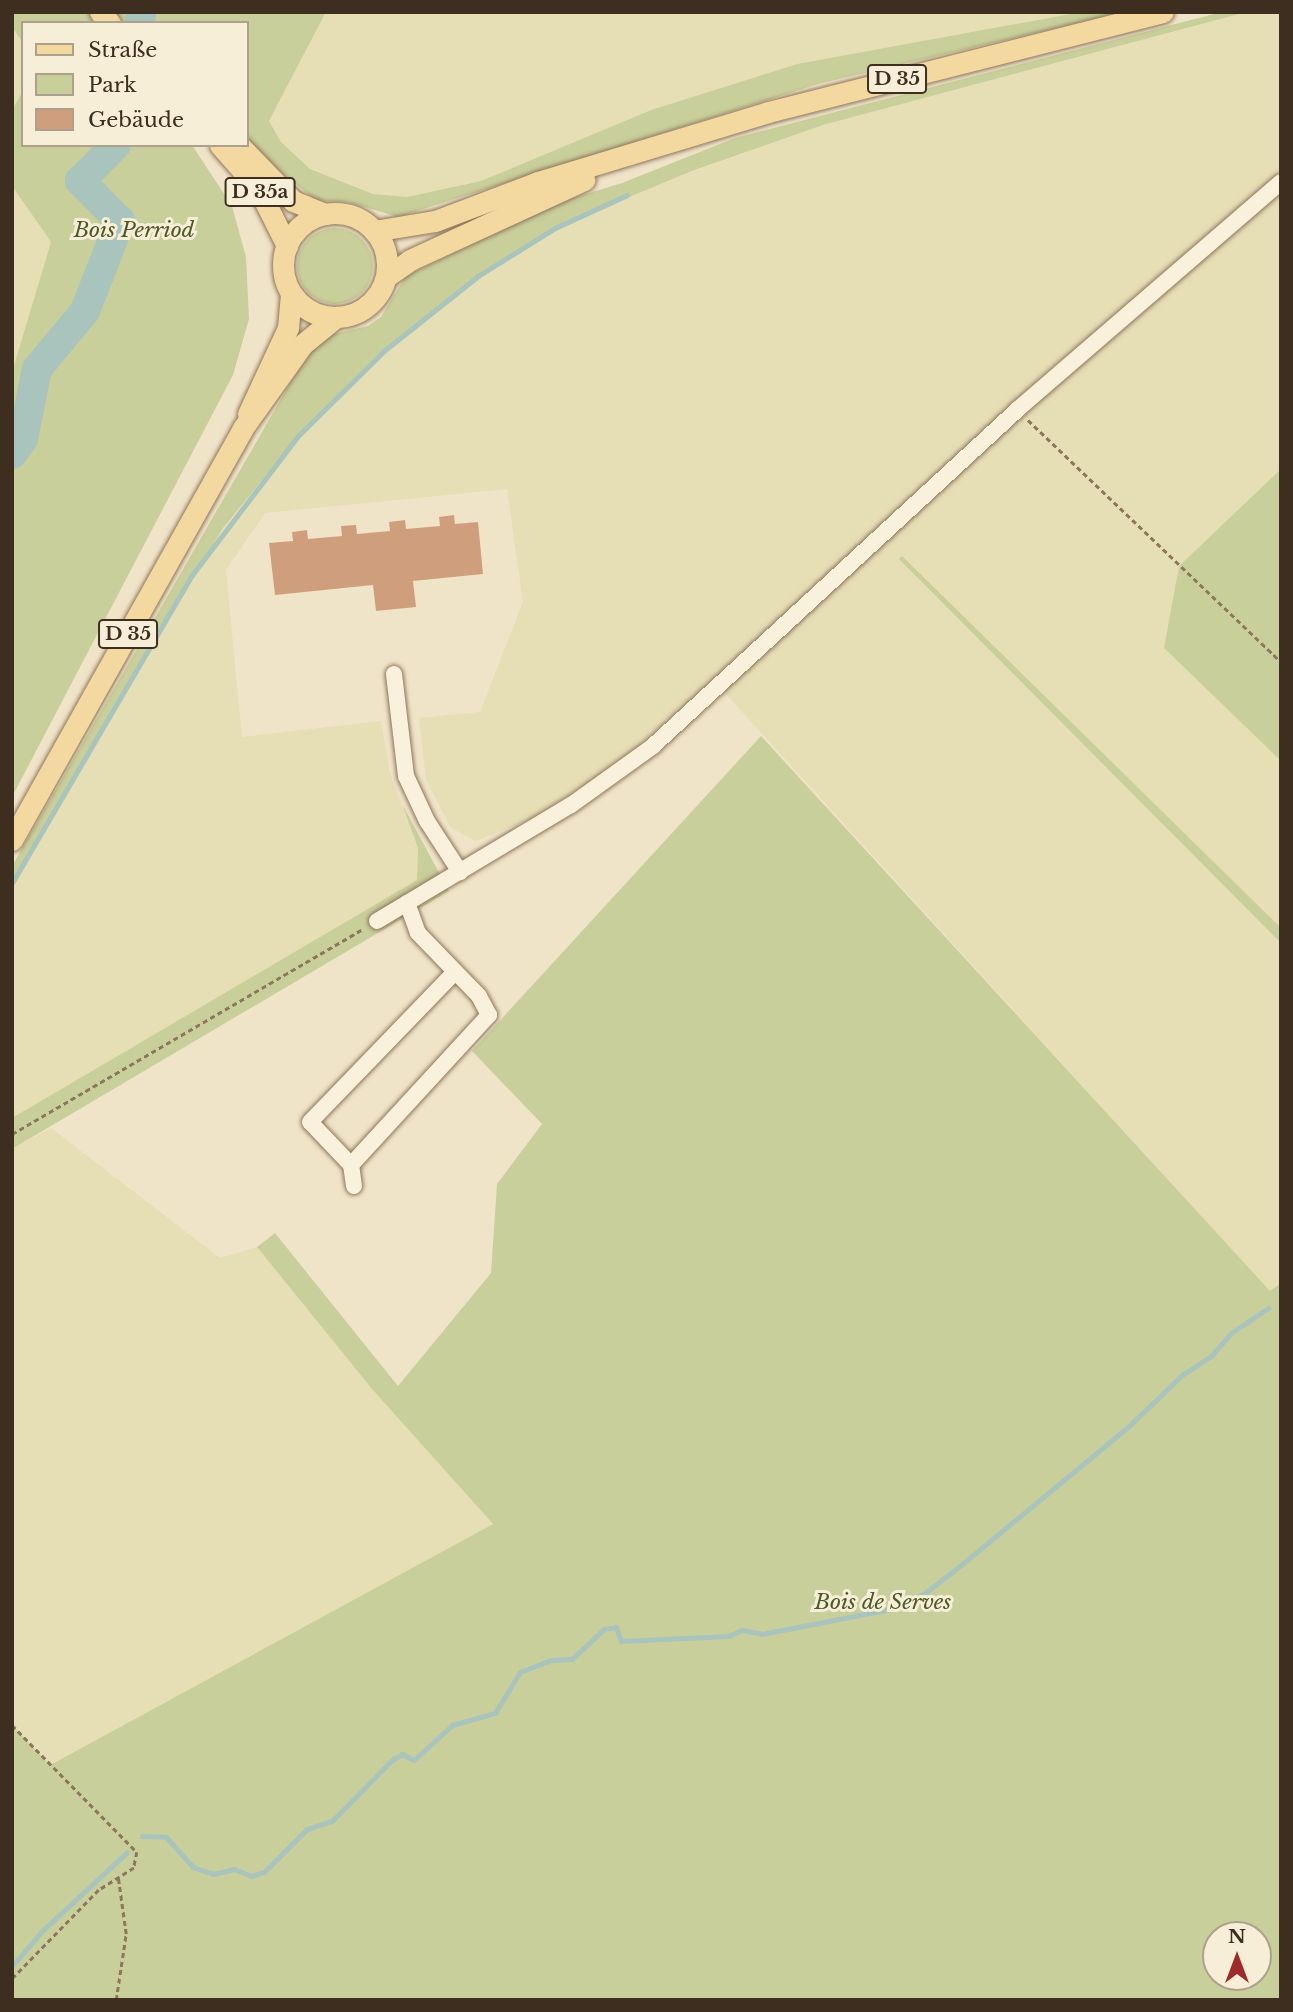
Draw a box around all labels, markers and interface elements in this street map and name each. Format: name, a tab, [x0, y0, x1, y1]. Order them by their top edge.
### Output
legend	[21, 21, 248, 147]
text: Straße	[88, 37, 157, 63]
road number: D 35	[866, 64, 928, 94]
text: Park	[88, 72, 137, 98]
text: Gebäude	[88, 107, 184, 133]
road number: D 35a	[223, 176, 297, 208]
park label: Bois Perriod	[74, 217, 194, 243]
road number: D 35	[96, 618, 160, 650]
park label: Bois de Serves	[815, 1589, 951, 1615]
north arrow	[1202, 1921, 1272, 1991]
text: N	[1228, 1925, 1246, 1948]

